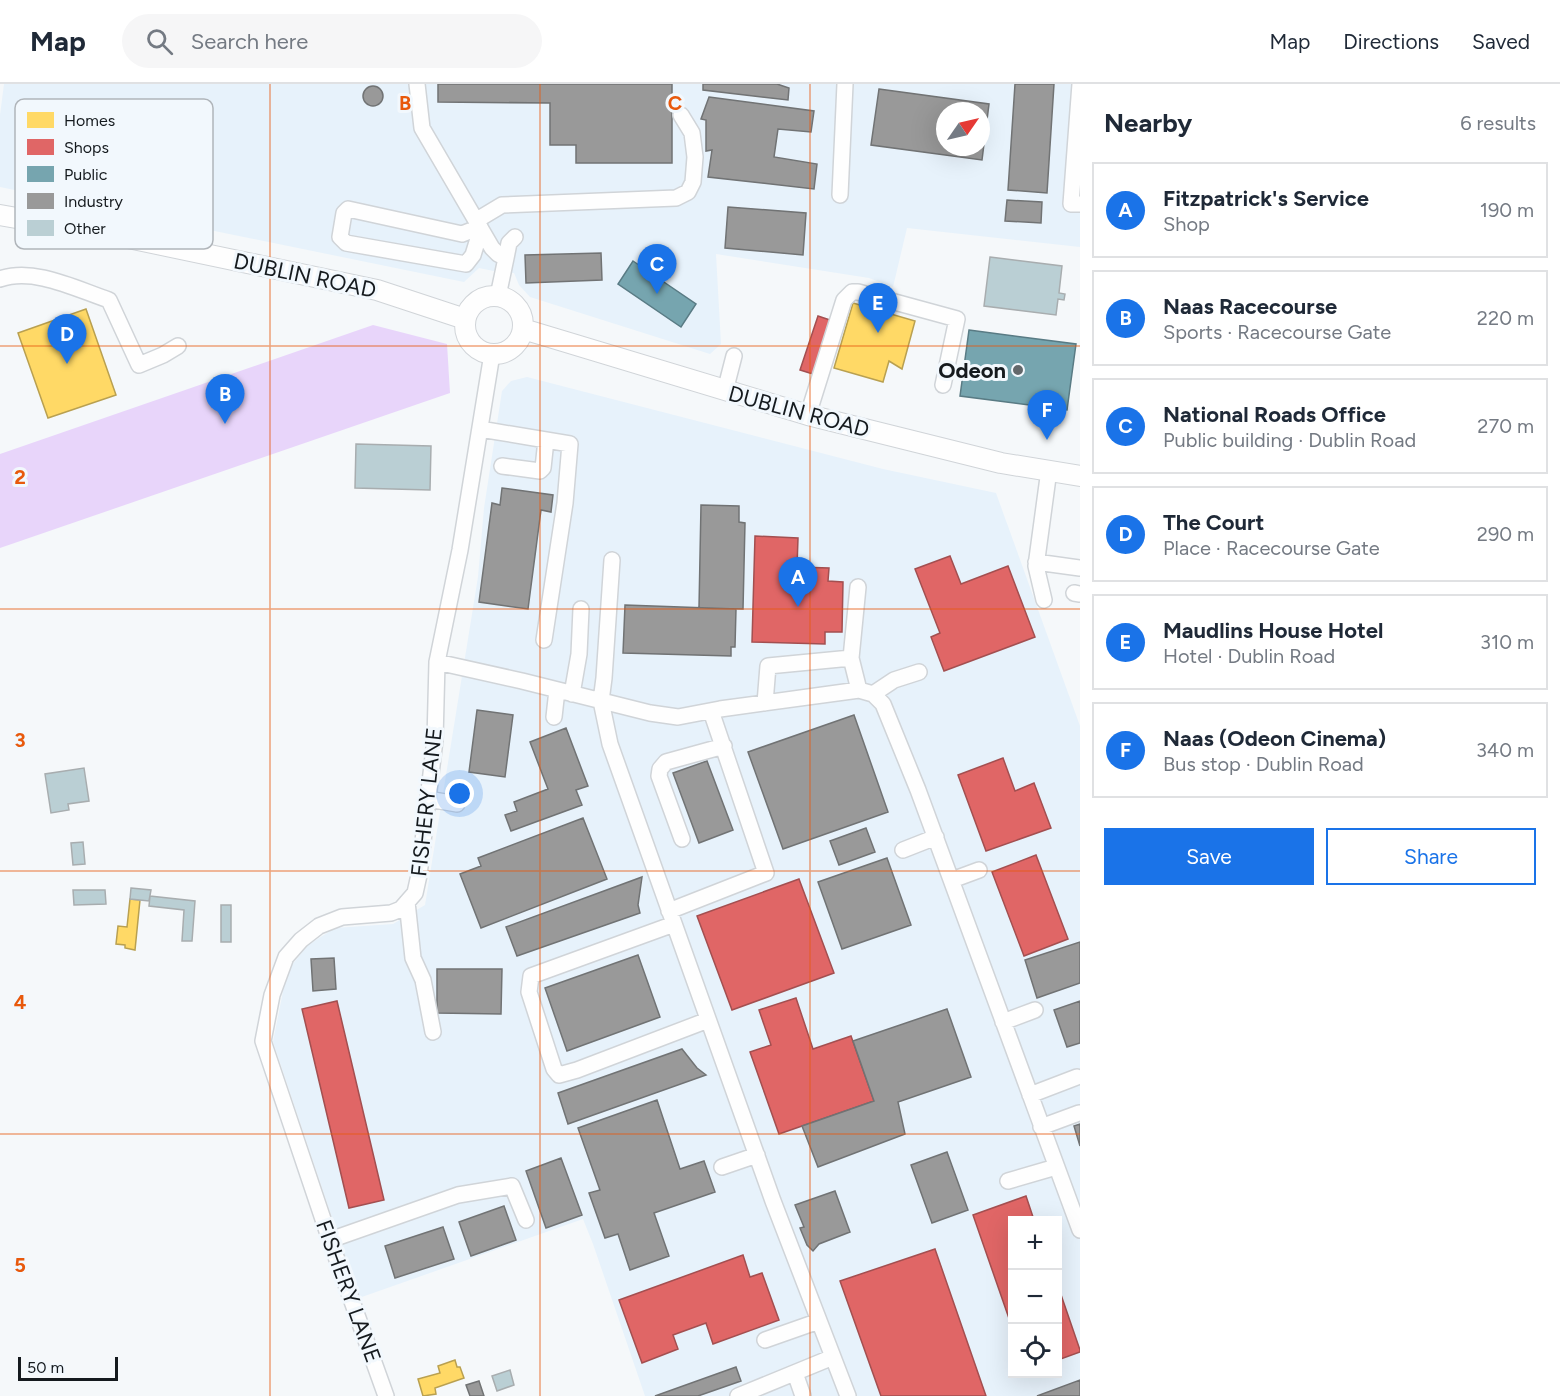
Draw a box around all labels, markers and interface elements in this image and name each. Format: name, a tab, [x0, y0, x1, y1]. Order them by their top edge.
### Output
search box	[122, 14, 542, 68]
text: Map	[30, 24, 86, 58]
icon: search	[143, 25, 176, 58]
text: Search here	[191, 28, 308, 55]
text: Map	[1269, 29, 1310, 54]
text: Directions	[1343, 29, 1439, 54]
text: Saved	[1472, 29, 1530, 54]
text: B	[399, 91, 411, 115]
text: C	[668, 91, 682, 115]
legend	[15, 99, 213, 249]
north arrow	[936, 102, 990, 156]
text: Nearby	[1104, 107, 1192, 139]
text: Homes	[64, 111, 115, 130]
text: 6 results	[1460, 111, 1536, 135]
text: Shops	[64, 138, 109, 157]
text: Public	[64, 165, 108, 184]
text: Fitzpatrick's Service	[1163, 185, 1369, 212]
text: Industry	[64, 192, 123, 211]
text: A	[1118, 198, 1133, 222]
text: 190 m	[1480, 198, 1534, 222]
text: Shop	[1163, 212, 1210, 236]
text: Other	[64, 219, 106, 238]
pin: C	[638, 244, 676, 294]
street label: DUBLIN ROAD	[231, 247, 379, 304]
pin: E	[858, 284, 898, 333]
text: Naas Racecourse	[1163, 293, 1337, 320]
text: B	[1119, 306, 1132, 330]
text: 220 m	[1477, 306, 1534, 330]
pin: D	[48, 314, 86, 364]
text: Sports · Racecourse Gate	[1163, 320, 1391, 344]
place label: Odeon	[938, 357, 1006, 384]
marker: Odeon	[1011, 363, 1025, 377]
pin: B	[206, 374, 244, 424]
street label: DUBLIN ROAD	[725, 380, 872, 443]
pin: F	[1028, 390, 1066, 440]
text: National Roads Office	[1163, 401, 1386, 428]
text: C	[1118, 414, 1133, 438]
text: 270 m	[1477, 414, 1534, 438]
text: Public building · Dublin Road	[1163, 428, 1416, 452]
text: 2	[14, 465, 26, 489]
text: The Court	[1163, 509, 1264, 536]
text: D	[1119, 522, 1133, 546]
text: 290 m	[1477, 522, 1534, 546]
text: Place · Racecourse Gate	[1163, 536, 1380, 560]
pin: A	[778, 558, 818, 607]
text: Maudlins House Hotel	[1163, 617, 1383, 644]
text: E	[1120, 630, 1131, 654]
text: 310 m	[1480, 630, 1534, 654]
text: Hotel · Dublin Road	[1163, 644, 1335, 668]
text: Naas (Odeon Cinema)	[1163, 725, 1386, 752]
street label: FISHERY LANE	[405, 726, 448, 878]
text: 3	[14, 728, 26, 752]
text: F	[1120, 738, 1131, 762]
text: 340 m	[1476, 738, 1534, 762]
text: Bus stop · Dublin Road	[1163, 752, 1364, 776]
your location	[445, 779, 474, 808]
button: Save	[1104, 828, 1314, 885]
button: Share	[1326, 828, 1536, 885]
text: 4	[14, 990, 27, 1014]
street label: FISHERY LANE	[310, 1216, 387, 1366]
map controls	[1008, 1216, 1062, 1378]
button: +	[1008, 1216, 1062, 1270]
text: 5	[14, 1253, 26, 1277]
button: −	[1008, 1270, 1062, 1324]
button: locate	[1008, 1324, 1062, 1378]
scale bar	[18, 1354, 118, 1382]
text: 50 m	[27, 1358, 64, 1377]

